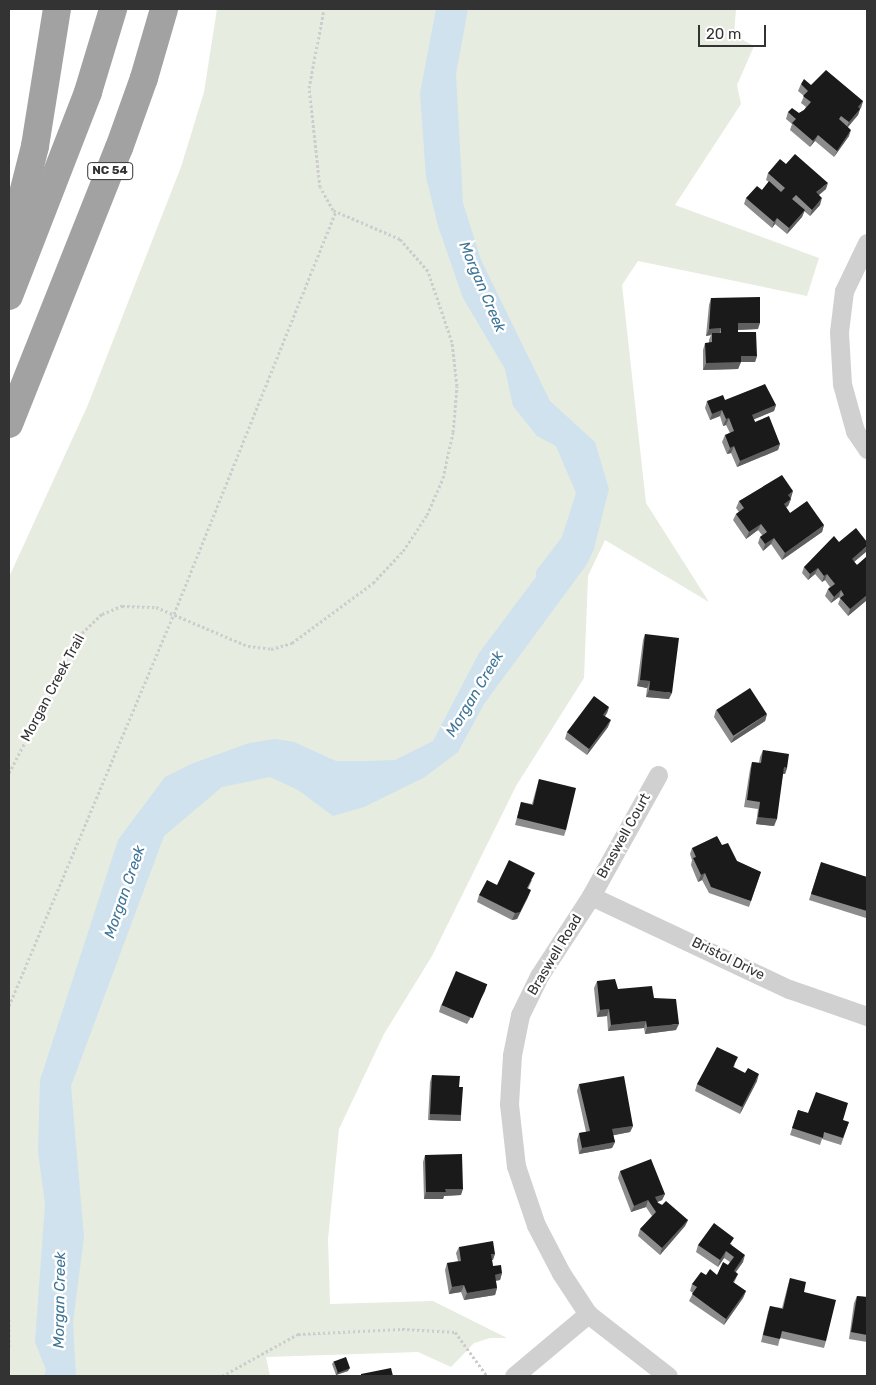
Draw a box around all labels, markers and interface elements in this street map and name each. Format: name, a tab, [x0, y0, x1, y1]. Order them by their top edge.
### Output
scale bar	[701, 15, 768, 47]
text: 20 m	[706, 25, 741, 43]
road number: NC 54	[86, 162, 134, 180]
water label: Morgan Creek	[455, 239, 509, 335]
street label: Morgan Creek Trail	[17, 631, 89, 745]
water label: Morgan Creek	[442, 648, 508, 740]
street label: Braswell Court	[594, 790, 654, 882]
water label: Morgan Creek	[101, 843, 149, 941]
street label: Braswell Road	[524, 911, 586, 999]
street label: Bristol Drive	[689, 934, 767, 984]
water label: Morgan Creek	[50, 1251, 70, 1349]

